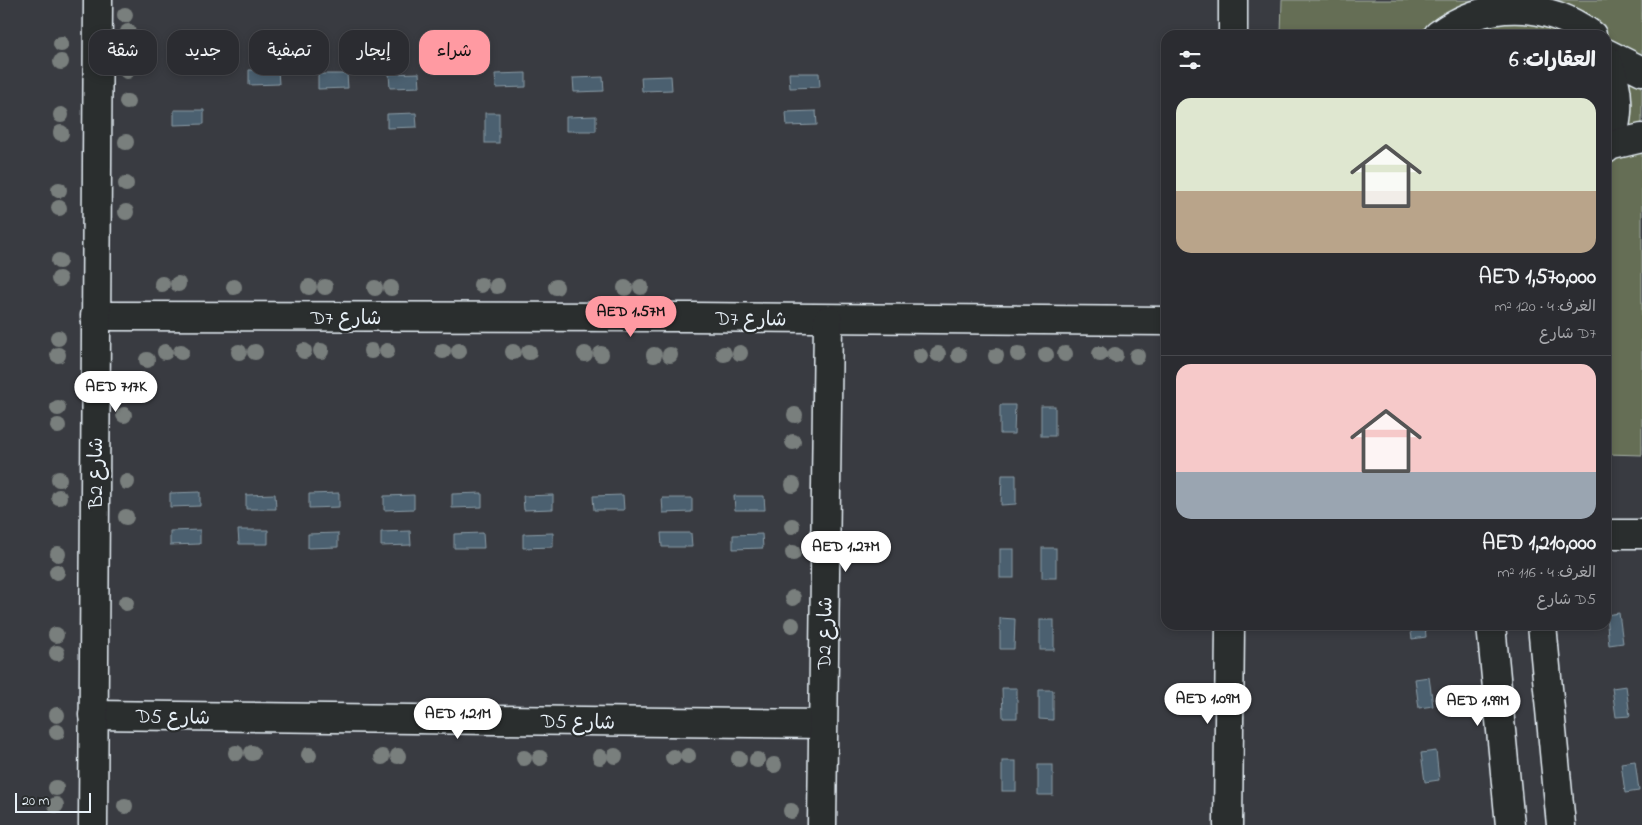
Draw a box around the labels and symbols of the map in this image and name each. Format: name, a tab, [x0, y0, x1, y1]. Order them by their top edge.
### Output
pin: AED 1.57M	[574, 296, 688, 338]
street label: D7 شارع	[309, 305, 382, 334]
street label: D7 شارع	[714, 305, 787, 336]
pin: AED 717K	[64, 370, 168, 413]
street label: B2 شارع	[83, 437, 112, 510]
pin: AED 1.27M	[789, 530, 903, 573]
street label: D2 شارع	[811, 596, 842, 671]
pin: AED 1.09M	[1151, 682, 1265, 725]
pin: AED 1.99M	[1421, 684, 1535, 727]
pin: AED 1.21M	[401, 698, 515, 740]
street label: D5 شارع	[135, 703, 210, 734]
street label: D5 شارع	[540, 708, 615, 739]
scale bar	[15, 790, 91, 813]

